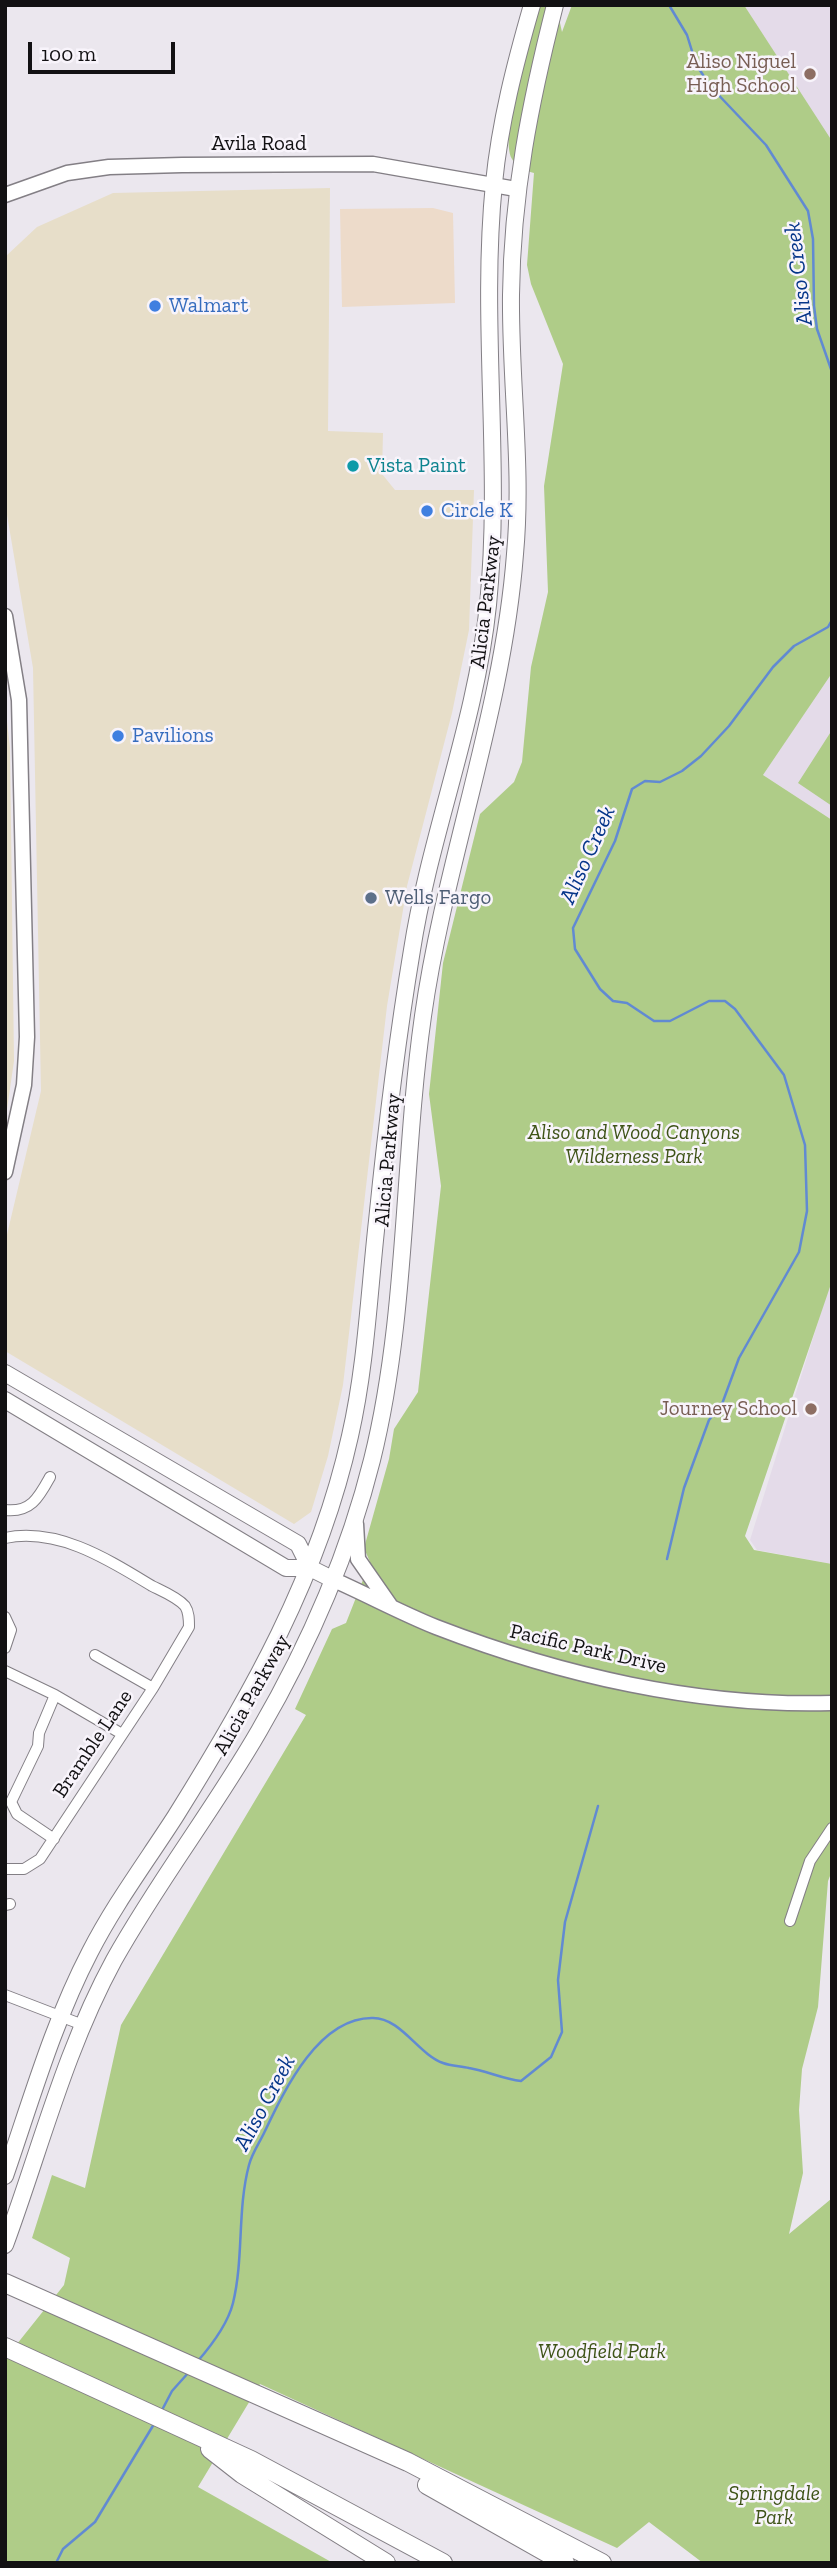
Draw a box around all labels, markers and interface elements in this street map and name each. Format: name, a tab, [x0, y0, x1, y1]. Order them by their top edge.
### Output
scale bar	[32, 28, 178, 72]
text: 100 m	[41, 41, 96, 66]
place label: Aliso Niguel High School	[686, 49, 796, 99]
marker: Aliso Niguel High School	[802, 66, 818, 82]
street label: Avila Road	[212, 131, 306, 157]
water label: Aliso Creek	[779, 221, 819, 327]
place label: Walmart	[169, 293, 248, 319]
marker: Walmart	[147, 298, 163, 314]
place label: Vista Paint	[367, 453, 466, 479]
marker: Vista Paint	[345, 458, 361, 474]
place label: Circle K	[441, 498, 513, 524]
marker: Circle K	[419, 503, 435, 519]
street label: Alicia Parkway	[465, 534, 507, 670]
place label: Pavilions	[132, 723, 214, 749]
marker: Pavilions	[110, 728, 126, 744]
water label: Aliso Creek	[554, 802, 622, 908]
place label: Wells Fargo	[385, 885, 491, 911]
marker: Wells Fargo	[363, 890, 379, 906]
street label: Alicia Parkway	[370, 1092, 406, 1228]
park label: Aliso and Wood Canyons Wilderness Park	[528, 1120, 740, 1170]
place label: Journey School	[660, 1396, 797, 1422]
marker: Journey School	[803, 1401, 819, 1417]
street label: Pacific Park Drive	[507, 1619, 669, 1679]
street label: Alicia Parkway	[209, 1630, 295, 1760]
street label: Bramble Lane	[48, 1685, 138, 1803]
water label: Aliso Creek	[228, 2050, 302, 2156]
park label: Woodfield Park	[538, 2339, 666, 2365]
park label: Springdale Park	[728, 2481, 820, 2531]

